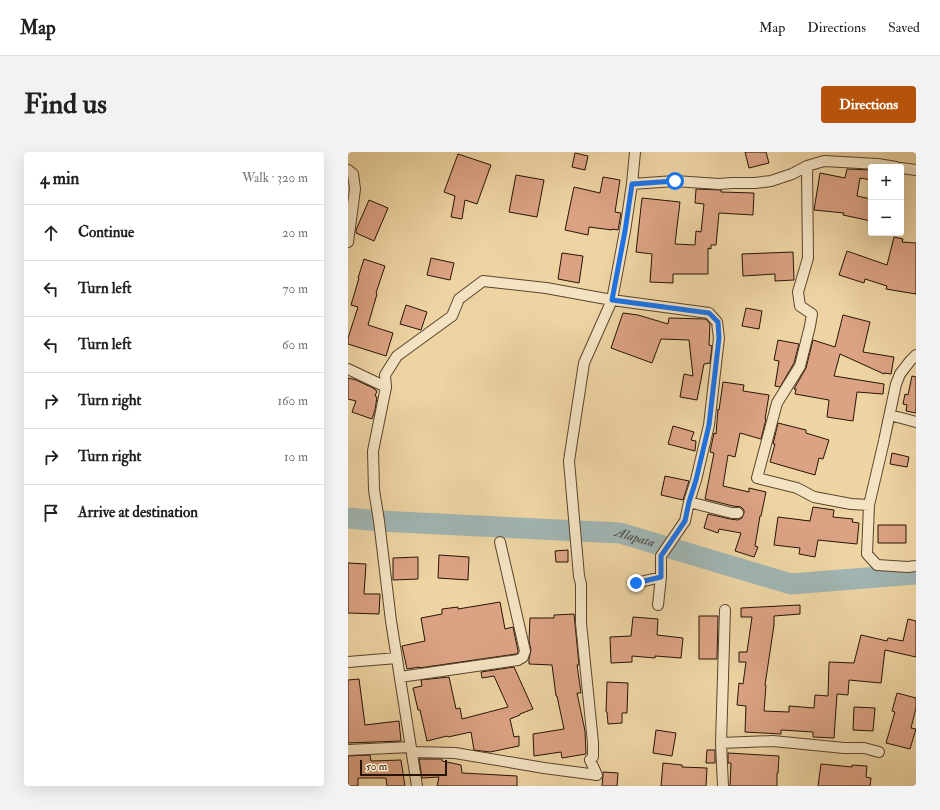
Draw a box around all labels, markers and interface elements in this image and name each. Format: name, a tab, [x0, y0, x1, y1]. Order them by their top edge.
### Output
text: Map	[20, 16, 56, 40]
text: Map	[759, 19, 785, 36]
text: Directions	[807, 19, 866, 36]
text: Saved	[888, 19, 920, 36]
button: Directions	[821, 86, 916, 123]
text: Find us	[24, 87, 107, 122]
map controls	[868, 164, 904, 236]
button: +	[868, 164, 904, 200]
text: 4 min	[40, 168, 79, 189]
text: Walk · 320 m	[242, 170, 308, 186]
route start	[666, 172, 684, 190]
button: −	[868, 200, 904, 236]
icon: ahead	[40, 222, 62, 244]
text: Continue	[78, 223, 134, 242]
text: 20 m	[282, 225, 308, 241]
icon: left	[40, 278, 62, 300]
text: Turn left	[78, 279, 132, 298]
text: 70 m	[283, 281, 308, 297]
icon: left	[40, 334, 62, 356]
text: Turn left	[78, 335, 132, 354]
text: 60 m	[282, 337, 308, 353]
icon: right	[40, 390, 62, 412]
text: Turn right	[78, 391, 141, 410]
text: 160 m	[277, 393, 308, 409]
icon: right	[40, 446, 62, 468]
text: Turn right	[78, 447, 141, 466]
text: 10 m	[284, 449, 308, 465]
icon: arrive	[40, 502, 62, 524]
text: Arrive at destination	[78, 503, 198, 522]
water label: Alapata	[611, 523, 657, 551]
route end	[627, 574, 645, 592]
scale bar	[360, 758, 447, 777]
text: 50 m	[366, 760, 387, 773]

